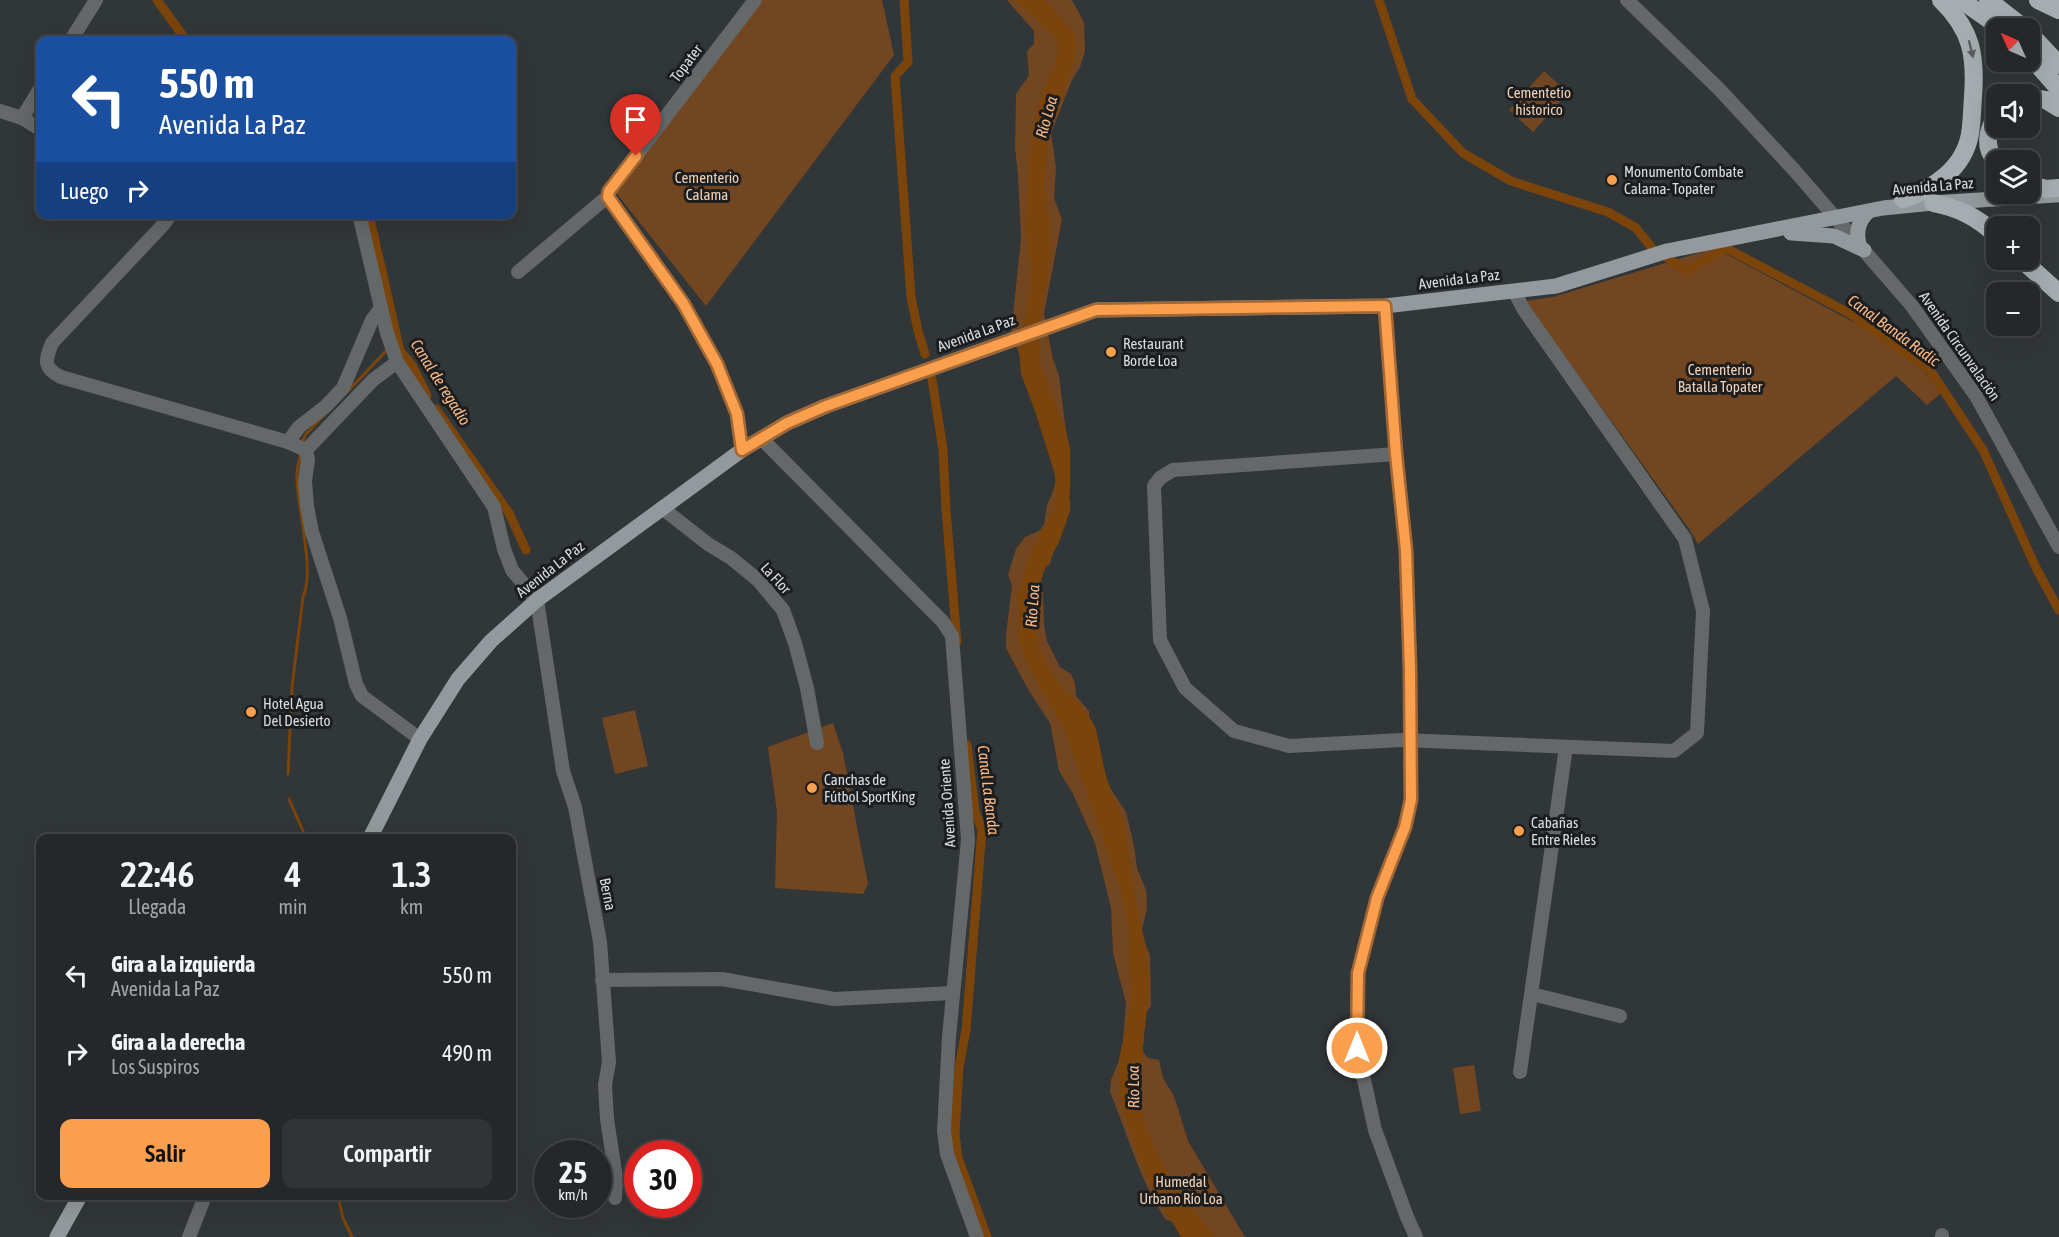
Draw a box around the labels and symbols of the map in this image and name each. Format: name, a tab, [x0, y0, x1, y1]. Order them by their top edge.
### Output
north arrow	[1986, 18, 2040, 72]
one-way arrow	[1967, 40, 1976, 58]
street label: Topater	[667, 41, 706, 85]
park label: Cementetio historico	[1507, 84, 1571, 118]
pin	[610, 94, 661, 156]
water label: Río Loa	[1031, 94, 1061, 140]
place label: Monumento Combate Calama- Topater	[1624, 163, 1744, 197]
park label: Cementerio Calama	[675, 169, 739, 203]
marker: Monumento Combate Calama- Topater	[1605, 173, 1619, 187]
street label: Avenida La Paz	[1892, 174, 1975, 198]
street label: Avenida La Paz	[1418, 266, 1501, 292]
street label: Avenida Circunvalación	[1916, 288, 2004, 404]
water label: Canal Banda Radic	[1845, 291, 1944, 370]
street label: Avenida La Paz	[935, 311, 1018, 355]
place label: Restaurant Borde Loa	[1123, 335, 1184, 369]
water label: Canal de regadio	[407, 336, 475, 429]
marker: Restaurant Borde Loa	[1104, 345, 1118, 359]
park label: Cementerio Batalla Topater	[1678, 361, 1763, 395]
street label: Avenida La Paz	[513, 537, 588, 601]
street label: La Flor	[757, 559, 795, 597]
water label: Río Loa	[1022, 584, 1043, 628]
place label: Hotel Agua Del Desierto	[263, 695, 331, 729]
marker: Hotel Agua Del Desierto	[244, 705, 258, 719]
water label: Canal La Banda	[975, 744, 1003, 836]
street label: Avenida Oriente	[935, 758, 959, 848]
place label: Canchas de Fútbol SportKing	[824, 771, 916, 805]
marker: Canchas de Fútbol SportKing	[805, 781, 819, 795]
place label: Cabañas Entre Rieles	[1531, 814, 1596, 848]
marker: Cabañas Entre Rieles	[1512, 824, 1526, 838]
street label: Berna	[597, 876, 619, 912]
position arrow	[1325, 1016, 1389, 1080]
water label: Río Loa	[1124, 1065, 1142, 1108]
speed limit sign: 30	[624, 1140, 702, 1218]
park label: Humedal Urbano Río Loa	[1139, 1173, 1223, 1207]

